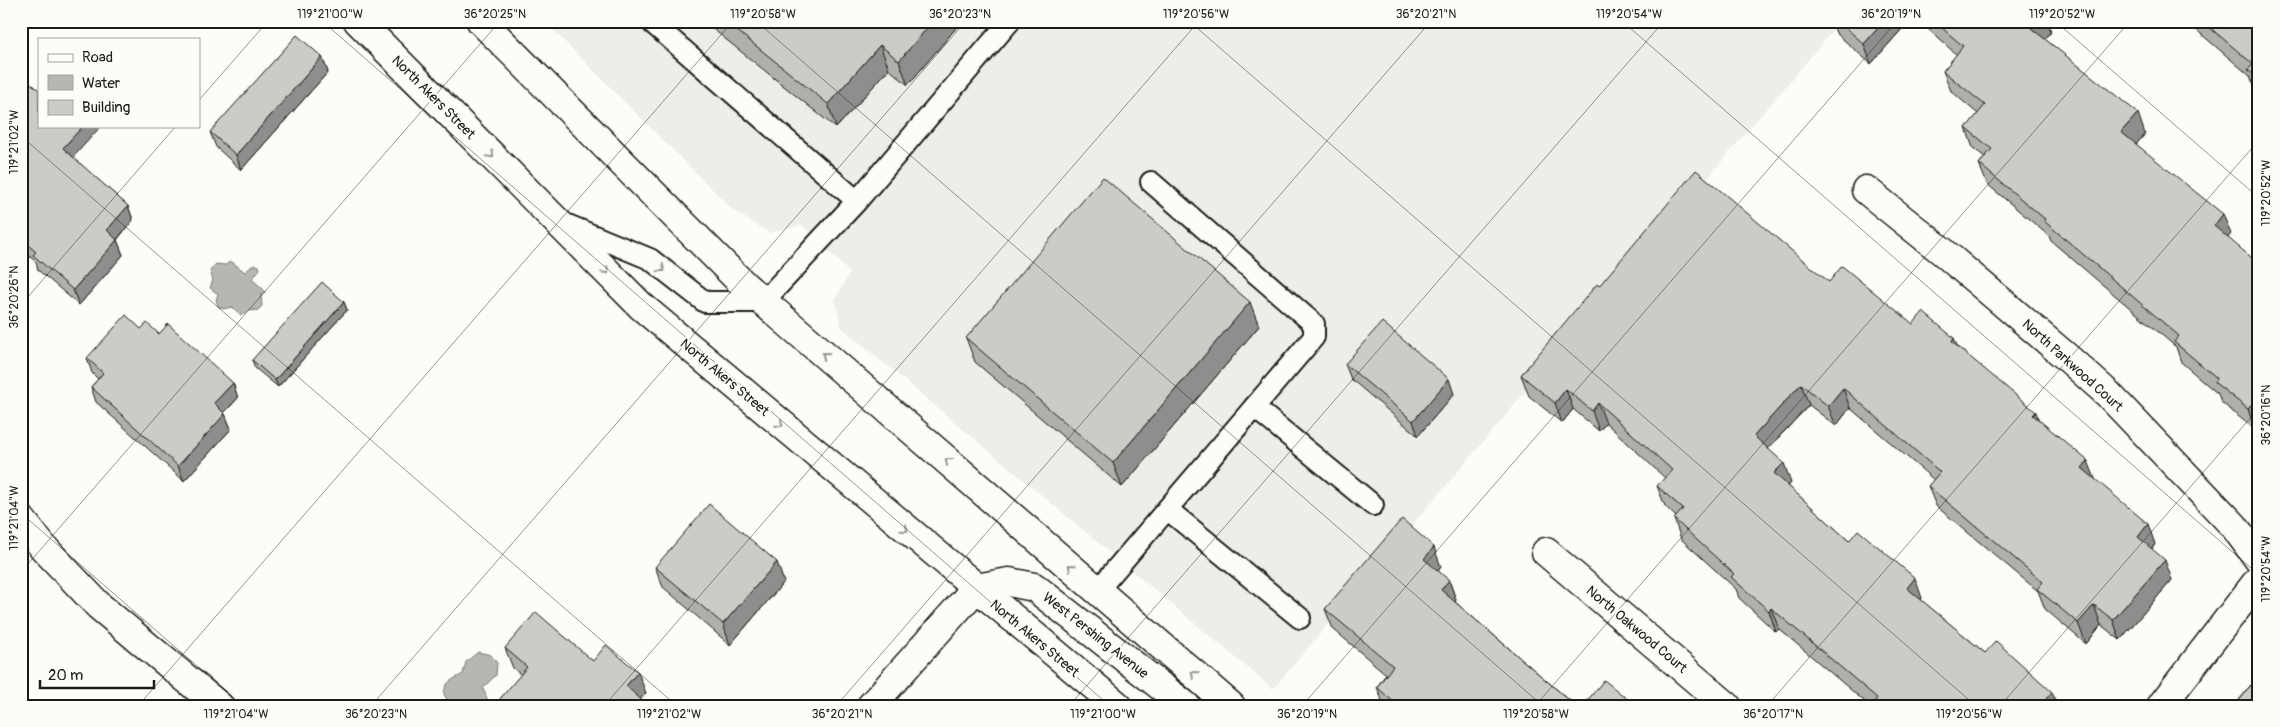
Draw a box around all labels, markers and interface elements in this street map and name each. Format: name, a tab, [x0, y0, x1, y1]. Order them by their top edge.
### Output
text: 119°21'00"W	[297, 7, 363, 22]
text: 36°20'25"N	[464, 7, 526, 22]
text: 119°20'58"W	[730, 7, 796, 22]
text: 36°20'23"N	[929, 7, 991, 22]
text: 119°20'56"W	[1163, 7, 1229, 22]
text: 36°20'21"N	[1396, 7, 1456, 22]
text: 119°20'54"W	[1596, 7, 1662, 22]
text: 36°20'19"N	[1861, 7, 1921, 22]
text: 119°20'52"W	[2029, 7, 2095, 22]
legend	[38, 38, 200, 128]
text: Road	[82, 48, 113, 67]
street label: North Akers Street	[388, 52, 479, 143]
text: Water	[82, 74, 121, 93]
text: Building	[82, 98, 130, 117]
text: 119°21'02"W	[7, 110, 22, 174]
one-way arrow	[485, 149, 494, 158]
text: 119°20'52"W	[2259, 160, 2274, 226]
one-way arrow	[657, 263, 666, 272]
one-way arrow	[600, 265, 609, 274]
text: 36°20'26"N	[7, 266, 22, 328]
street label: North Parkwood Court	[2019, 316, 2127, 415]
street label: North Akers Street	[677, 335, 773, 420]
one-way arrow	[822, 353, 831, 361]
text: 36°20'16"N	[2259, 385, 2274, 445]
one-way arrow	[775, 418, 784, 427]
one-way arrow	[945, 458, 954, 467]
text: 119°21'04"W	[7, 486, 22, 550]
one-way arrow	[899, 523, 908, 532]
text: 119°20'54"W	[2259, 536, 2274, 602]
one-way arrow	[1068, 564, 1077, 573]
street label: North Oakwood Court	[1583, 582, 1691, 677]
street label: West Pershing Avenue	[1039, 589, 1152, 682]
street label: North Akers Street	[987, 596, 1083, 681]
scale bar	[40, 657, 154, 689]
text: 20 m	[48, 666, 83, 685]
one-way arrow	[1191, 671, 1200, 680]
text: 119°21'04"W	[204, 707, 268, 722]
text: 36°20'23"N	[345, 707, 407, 722]
text: 119°21'02"W	[637, 707, 701, 722]
text: 36°20'21"N	[812, 707, 872, 722]
text: 119°21'00"W	[1070, 707, 1136, 722]
text: 36°20'19"N	[1277, 707, 1337, 722]
text: 119°20'58"W	[1503, 707, 1569, 722]
text: 36°20'17"N	[1743, 707, 1803, 722]
text: 119°20'56"W	[1936, 707, 2002, 722]

